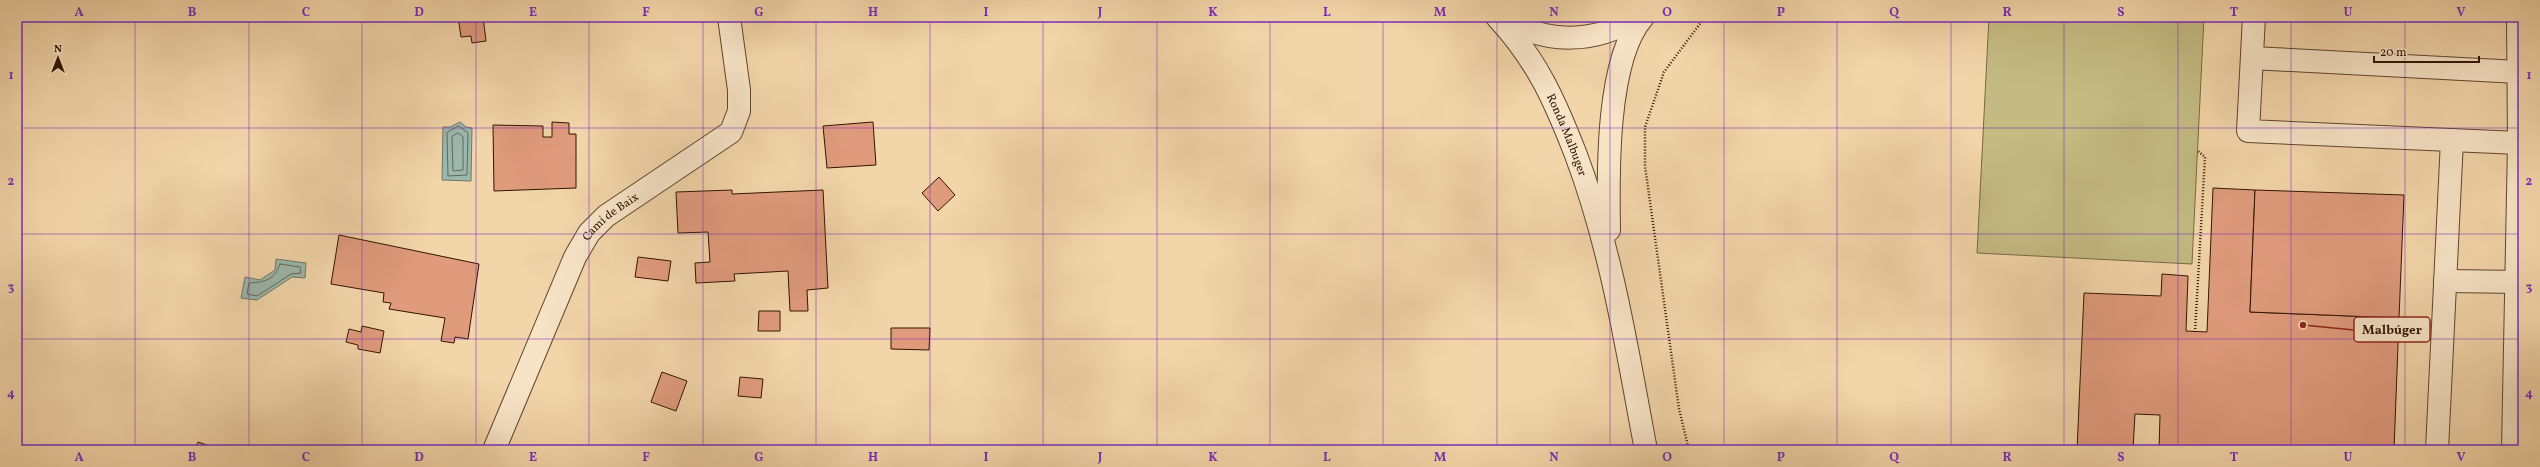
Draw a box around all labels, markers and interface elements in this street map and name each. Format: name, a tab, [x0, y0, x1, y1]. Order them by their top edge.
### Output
text: A	[74, 4, 84, 22]
text: B	[188, 4, 197, 22]
text: C	[302, 4, 310, 22]
text: D	[414, 4, 424, 22]
text: E	[529, 4, 537, 22]
text: F	[642, 4, 650, 22]
text: G	[754, 4, 764, 22]
text: H	[868, 4, 878, 22]
text: I	[984, 4, 989, 22]
text: J	[1097, 4, 1103, 22]
text: K	[1208, 4, 1218, 22]
text: L	[1323, 4, 1331, 22]
text: M	[1434, 4, 1447, 22]
text: N	[1549, 4, 1559, 22]
text: O	[1662, 4, 1672, 22]
text: P	[1777, 4, 1785, 22]
text: Q	[1889, 4, 1900, 22]
text: R	[2002, 4, 2012, 22]
text: S	[2117, 4, 2125, 22]
text: T	[2230, 4, 2239, 22]
text: U	[2344, 4, 2353, 22]
text: V	[2456, 4, 2466, 22]
north arrow	[38, 38, 78, 78]
scale bar	[2374, 38, 2479, 64]
text: N	[54, 42, 62, 57]
text: 20 m	[2380, 45, 2407, 61]
text: 1	[8, 67, 14, 85]
text: 1	[2526, 67, 2532, 85]
street label: Ronda Malbuger	[1542, 91, 1590, 178]
text: 2	[8, 173, 15, 191]
text: 2	[2526, 173, 2533, 191]
street label: Camí de Baix	[579, 189, 642, 244]
text: 3	[8, 279, 15, 297]
text: 3	[2526, 279, 2533, 297]
callout: Malbúger	[2354, 317, 2430, 342]
text: Malbúger	[2362, 322, 2422, 340]
text: 4	[7, 385, 15, 403]
text: 4	[2525, 385, 2533, 403]
text: A	[74, 449, 84, 467]
text: B	[188, 449, 197, 467]
text: C	[302, 449, 310, 467]
text: D	[414, 449, 424, 467]
text: E	[529, 449, 537, 467]
text: F	[642, 449, 650, 467]
text: G	[754, 449, 764, 467]
text: H	[868, 449, 878, 467]
text: I	[984, 449, 989, 467]
text: J	[1097, 449, 1103, 467]
text: K	[1208, 449, 1218, 467]
text: L	[1323, 449, 1331, 467]
text: M	[1434, 449, 1447, 467]
text: N	[1549, 449, 1559, 467]
text: O	[1662, 449, 1672, 467]
text: P	[1777, 449, 1785, 467]
text: Q	[1889, 449, 1900, 467]
text: R	[2002, 449, 2012, 467]
text: S	[2117, 449, 2125, 467]
text: T	[2230, 449, 2239, 467]
text: U	[2344, 449, 2353, 467]
text: V	[2456, 449, 2466, 467]

